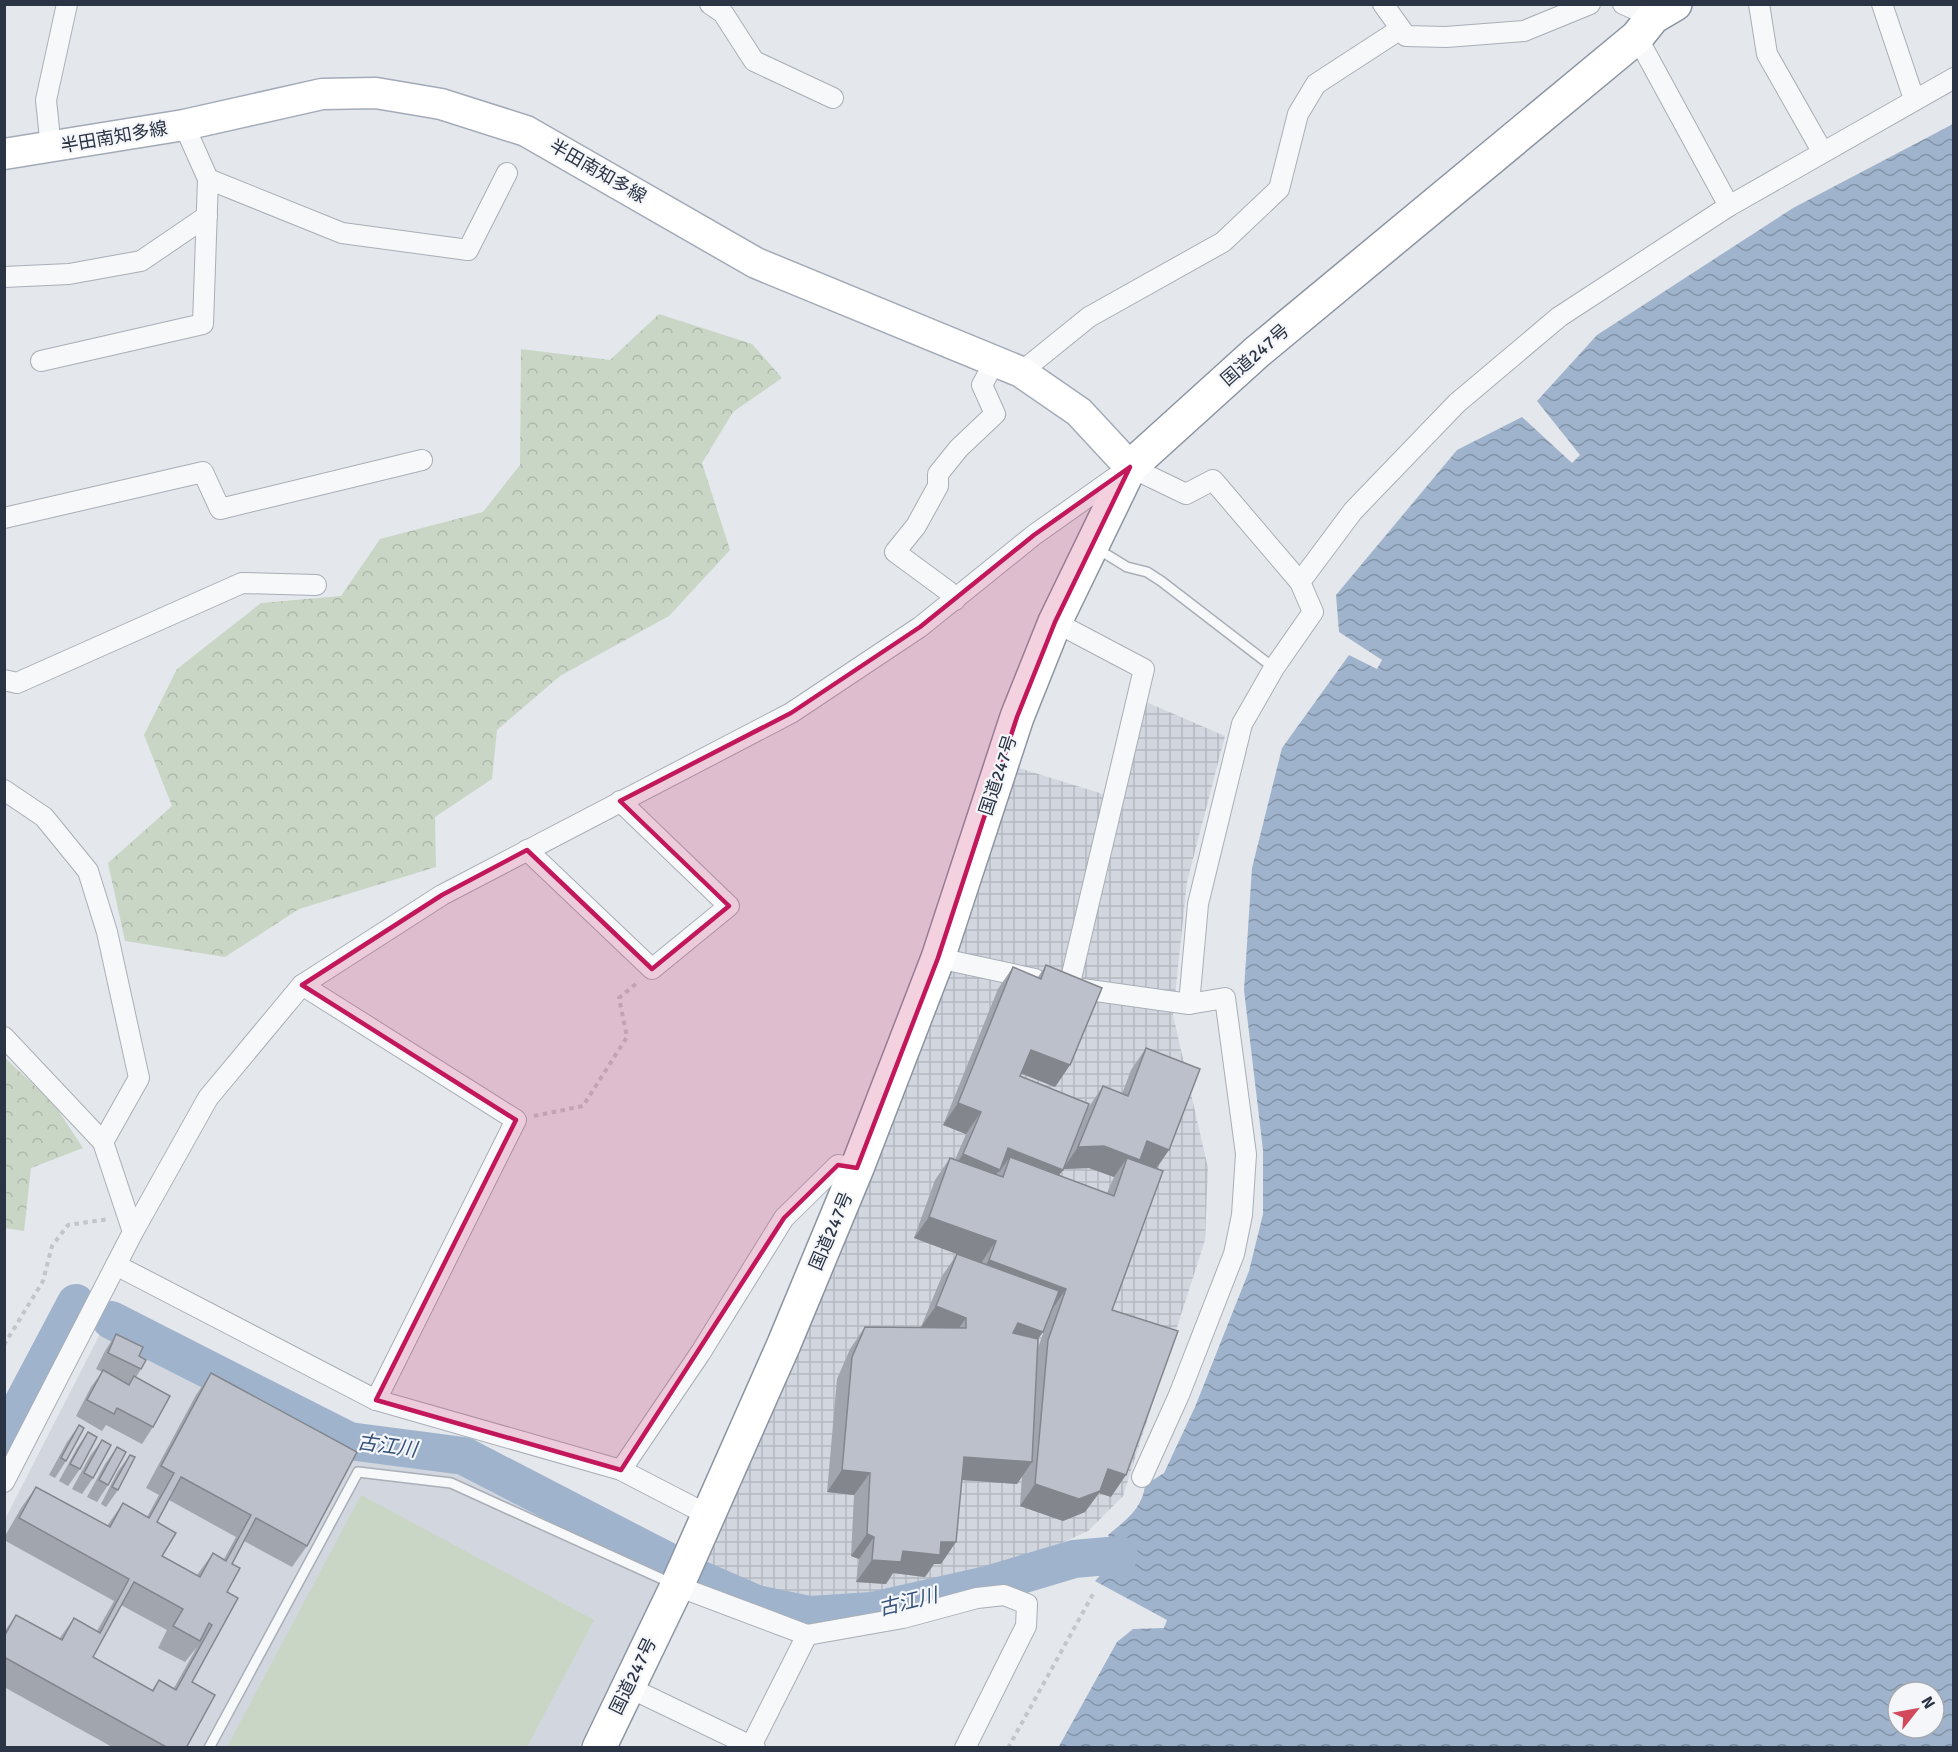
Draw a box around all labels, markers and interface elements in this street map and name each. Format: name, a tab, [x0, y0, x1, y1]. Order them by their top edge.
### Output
street label: 半田南知多線	[59, 117, 169, 157]
street label: 半田南知多線	[546, 134, 650, 208]
street label: 国道247号	[1216, 319, 1294, 391]
street label: 国道247号	[975, 732, 1021, 818]
street label: 国道247号	[805, 1188, 857, 1274]
water label: 古江川	[356, 1429, 420, 1463]
water label: 古江川	[876, 1582, 942, 1621]
street label: 国道247号	[605, 1634, 661, 1718]
north arrow	[1886, 1680, 1946, 1740]
text: N	[1917, 1693, 1939, 1713]

